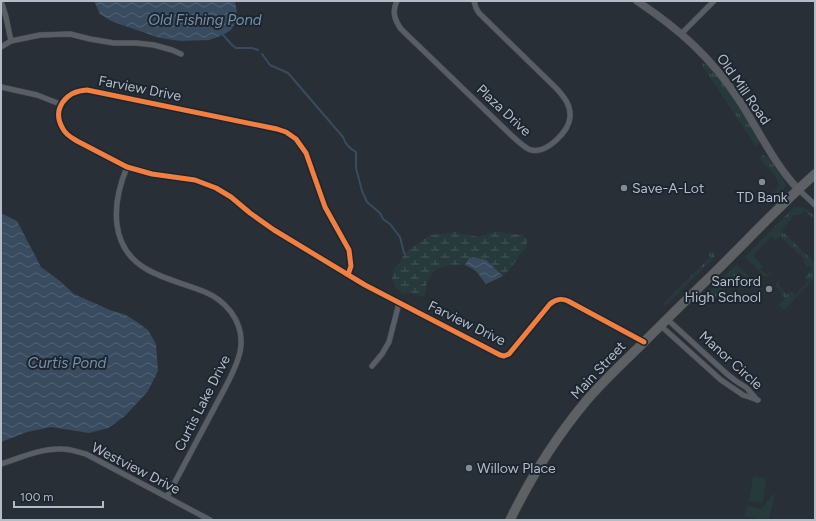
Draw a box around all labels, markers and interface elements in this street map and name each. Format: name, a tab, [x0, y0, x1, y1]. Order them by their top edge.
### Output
water label: Old Fishing Pond	[148, 11, 262, 29]
street label: Old Mill Road	[713, 51, 774, 128]
street label: Farview Drive	[97, 72, 183, 105]
street label: Plaza Drive	[473, 81, 535, 140]
marker: TD Bank	[757, 177, 767, 187]
place label: Save-A-Lot	[632, 180, 704, 197]
marker: Save-A-Lot	[619, 183, 629, 193]
place label: TD Bank	[736, 189, 788, 206]
place label: Sanford High School	[684, 273, 761, 306]
marker: Sanford High School	[764, 284, 774, 294]
street label: Farview Drive	[425, 297, 509, 350]
street label: Manor Circle	[695, 327, 766, 394]
street label: Main Street	[567, 338, 629, 403]
street label: Curtis Lake Drive	[171, 352, 234, 454]
water label: Curtis Pond	[28, 354, 107, 372]
street label: Westview Drive	[89, 439, 183, 498]
place label: Willow Place	[477, 460, 556, 477]
marker: Willow Place	[464, 463, 474, 473]
scale bar	[14, 483, 103, 509]
text: 100 m	[20, 490, 54, 504]

